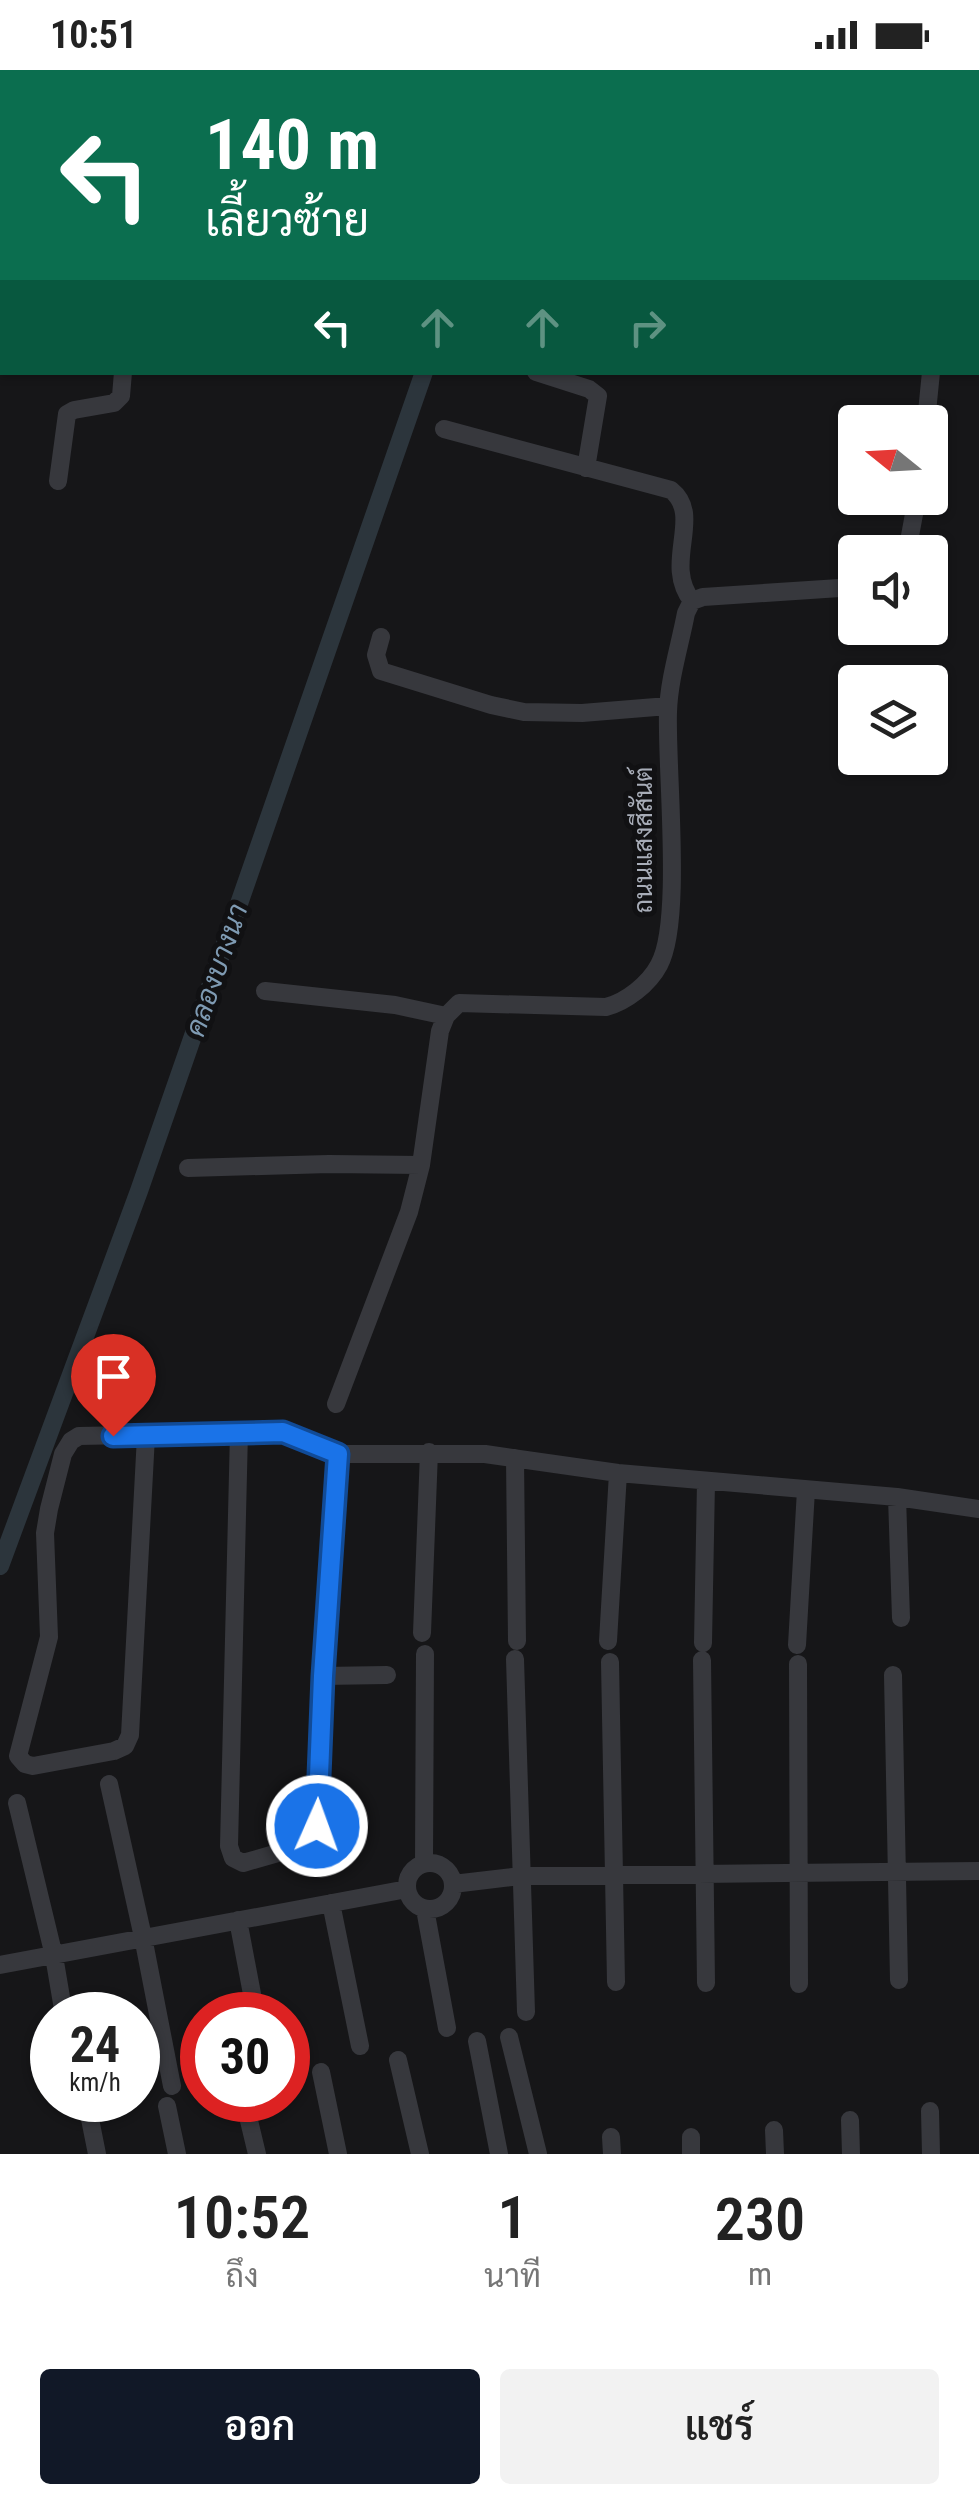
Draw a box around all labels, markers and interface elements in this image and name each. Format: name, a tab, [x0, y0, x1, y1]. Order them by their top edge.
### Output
text: 10:51	[50, 13, 137, 57]
text: 140 m	[205, 104, 379, 186]
icon: left	[40, 110, 170, 240]
text: เลี้ยวซ้าย	[205, 194, 369, 247]
icon: left	[305, 300, 360, 355]
icon: ahead	[410, 300, 465, 355]
icon: ahead	[515, 300, 570, 355]
icon: right	[620, 300, 675, 355]
north arrow	[838, 405, 948, 515]
map controls	[838, 405, 948, 775]
button: sound	[838, 535, 948, 645]
button: layers	[838, 665, 948, 775]
street label: ถนนแสงสีสันต์	[626, 767, 658, 913]
water label: คลองบางนา	[178, 900, 255, 1041]
pin	[71, 1334, 156, 1437]
icon: arrive	[86, 1349, 141, 1404]
position arrow	[265, 1774, 369, 1878]
speed limit sign: 30	[180, 1992, 310, 2122]
text: 24	[70, 2016, 120, 2074]
text: km/h	[69, 2068, 121, 2097]
text: 10:52	[174, 2182, 310, 2253]
text: 1	[497, 2182, 528, 2253]
text: 230	[715, 2184, 805, 2255]
text: m	[748, 2255, 772, 2293]
text: ถึง	[225, 2257, 259, 2295]
text: นาที	[484, 2257, 541, 2295]
button: ออก	[40, 2369, 480, 2484]
button: แชร์	[500, 2369, 939, 2484]

